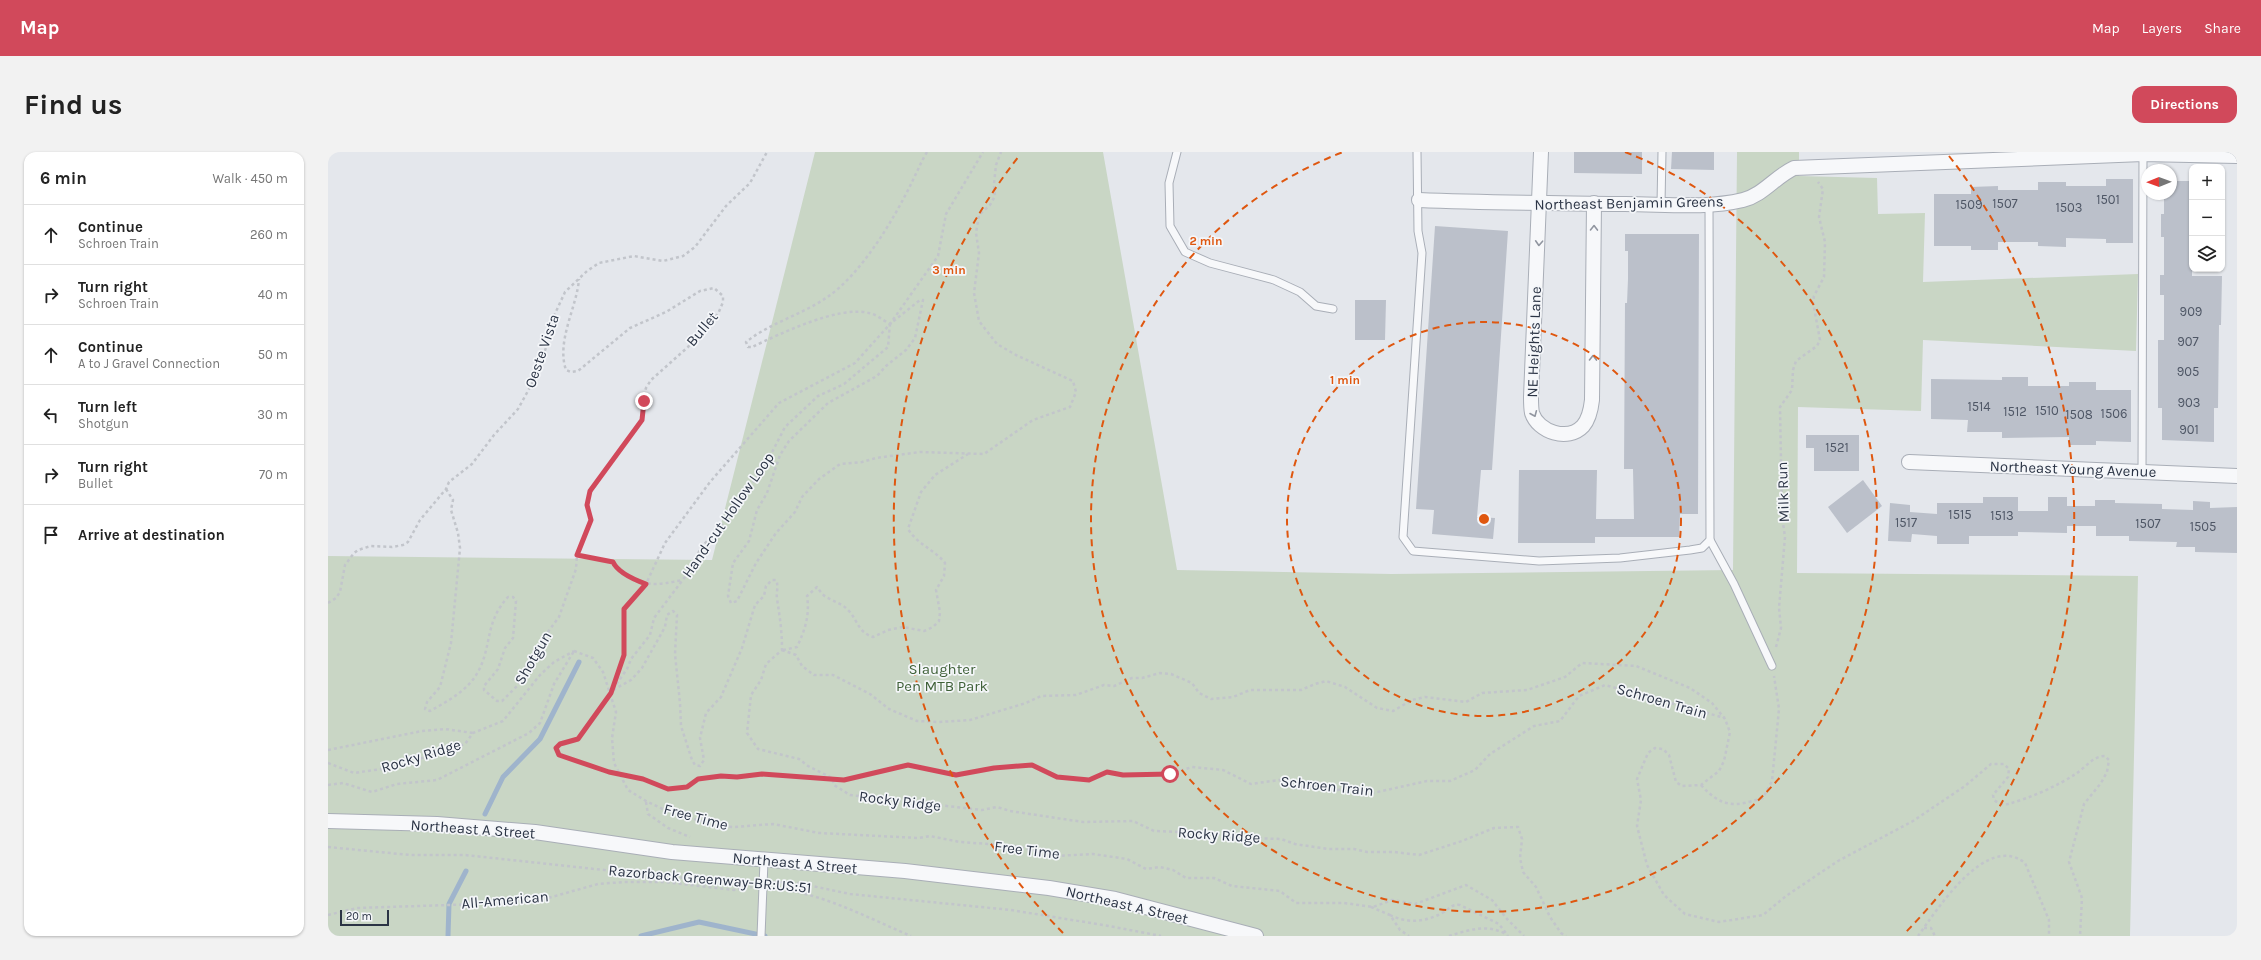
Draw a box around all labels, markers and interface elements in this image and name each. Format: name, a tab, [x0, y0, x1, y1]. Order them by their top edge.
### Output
text: Map	[20, 17, 59, 39]
text: Map	[2092, 20, 2120, 37]
text: Layers	[2142, 20, 2182, 37]
text: Share	[2204, 20, 2241, 37]
button: Directions	[2132, 86, 2237, 123]
text: Find us	[24, 88, 123, 121]
north arrow	[2141, 164, 2177, 200]
map controls	[2189, 164, 2225, 272]
button: +	[2189, 164, 2225, 200]
text: 6 min	[40, 168, 87, 188]
text: Walk · 450 m	[213, 171, 288, 186]
street label: Northeast Benjamin Greens	[1534, 192, 1724, 214]
house number: 1501	[2096, 192, 2120, 207]
house number: 1507	[1992, 196, 2018, 211]
house number: 1509	[1956, 197, 1982, 212]
house number: 1503	[2055, 200, 2083, 215]
button: −	[2189, 200, 2225, 236]
text: Continue	[78, 218, 143, 236]
icon: ahead	[40, 224, 62, 246]
one-way arrow	[1590, 225, 1598, 231]
text: 260 m	[250, 227, 288, 242]
text: 2 min	[1189, 234, 1223, 248]
text: Schroen Train	[78, 236, 159, 251]
button: layers	[2189, 236, 2225, 272]
one-way arrow	[1534, 240, 1543, 246]
text: 3 min	[932, 263, 966, 277]
text: Turn right	[78, 278, 148, 296]
icon: right	[40, 284, 62, 306]
street label: NE Heights Lane	[1523, 286, 1545, 398]
text: 40 m	[258, 287, 288, 302]
text: Schroen Train	[78, 296, 159, 311]
house number: 909	[2180, 304, 2202, 319]
street label: Bullet	[682, 308, 722, 350]
street label: Oeste Vista	[521, 312, 563, 390]
house number: 907	[2177, 334, 2199, 349]
text: Continue	[78, 338, 143, 356]
icon: ahead	[40, 344, 62, 366]
text: 50 m	[258, 347, 288, 362]
one-way arrow	[1589, 355, 1597, 361]
text: A to J Gravel Connection	[78, 356, 220, 371]
house number: 905	[2177, 364, 2199, 379]
text: 1 min	[1330, 373, 1360, 387]
route end	[635, 392, 653, 410]
house number: 903	[2178, 395, 2200, 410]
text: Turn left	[78, 398, 137, 416]
house number: 1514	[1967, 399, 1991, 414]
house number: 1510	[2035, 403, 2059, 418]
icon: left	[40, 404, 62, 426]
house number: 1512	[2003, 404, 2027, 419]
house number: 1506	[2101, 406, 2127, 421]
text: 30 m	[257, 407, 288, 422]
house number: 1508	[2065, 407, 2093, 422]
one-way arrow	[1530, 410, 1538, 417]
text: Shotgun	[78, 416, 129, 431]
house number: 901	[2179, 422, 2199, 437]
house number: 1521	[1825, 440, 1849, 455]
street label: Hand-cut Hollow Loop	[678, 449, 778, 581]
street label: Northeast Young Avenue	[1989, 457, 2157, 481]
text: Turn right	[78, 458, 148, 476]
street label: Milk Run	[1773, 461, 1793, 523]
icon: right	[40, 464, 62, 486]
text: 70 m	[259, 467, 288, 482]
text: Bullet	[78, 476, 113, 491]
house number: 1515	[1948, 507, 1972, 522]
house number: 1513	[1990, 508, 2014, 523]
centre of rings	[1477, 512, 1491, 526]
house number: 1517	[1895, 515, 1917, 530]
house number: 1507	[2135, 516, 2161, 531]
house number: 1505	[2190, 519, 2216, 534]
icon: arrive	[40, 524, 62, 546]
text: Arrive at destination	[78, 526, 225, 544]
street label: Shotgun	[511, 628, 555, 688]
park label: Slaughter Pen MTB Park	[896, 660, 988, 695]
street label: Schroen Train	[1615, 679, 1709, 723]
street label: Rocky Ridge	[379, 735, 463, 777]
route start	[1161, 765, 1179, 783]
street label: Schroen Train	[1280, 772, 1374, 800]
street label: Rocky Ridge	[858, 787, 942, 815]
street label: Free Time	[662, 800, 730, 834]
street label: Northeast A Street	[410, 816, 536, 842]
street label: Rocky Ridge	[1177, 823, 1261, 847]
street label: Free Time	[993, 837, 1061, 863]
street label: Northeast A Street	[732, 849, 858, 877]
street label: Razorback Greenway-BR:US:51	[608, 861, 812, 897]
street label: Northeast A Street	[1064, 882, 1190, 928]
street label: All-American	[461, 887, 549, 913]
scale bar	[340, 908, 389, 927]
text: 20 m	[346, 910, 372, 923]

